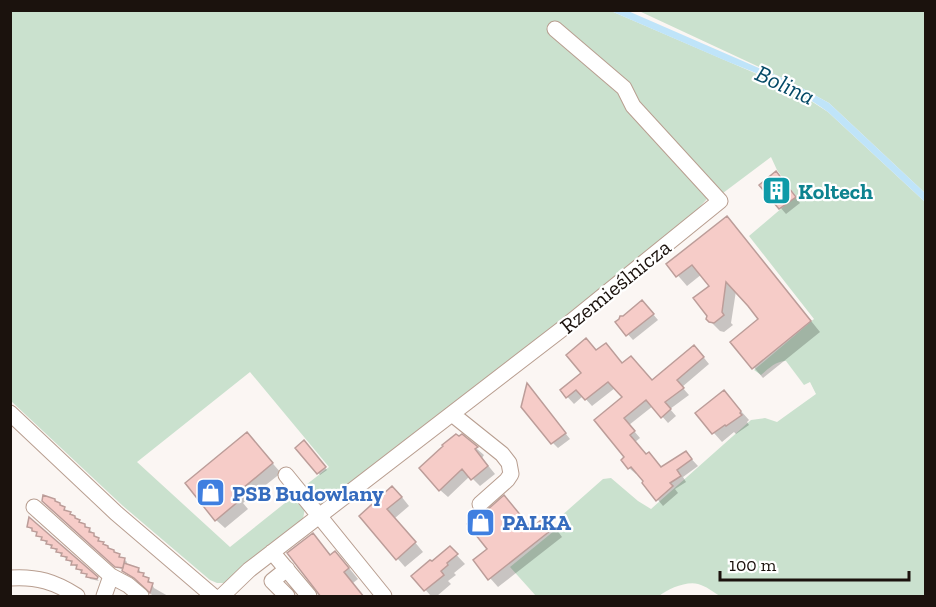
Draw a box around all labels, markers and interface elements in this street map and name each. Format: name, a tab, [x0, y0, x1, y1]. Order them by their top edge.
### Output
water label: Bolina	[751, 58, 820, 111]
building icon: Koltech	[761, 175, 793, 207]
place label: Koltech	[798, 178, 873, 205]
street label: Rzemieślnicza	[554, 233, 676, 339]
shop icon: PSB Budowlany	[195, 477, 227, 509]
place label: PSB Budowlany	[232, 480, 384, 507]
shop icon: PALKA	[465, 506, 497, 538]
place label: PALKA	[502, 509, 572, 536]
scale bar	[720, 544, 909, 582]
text: 100 m	[729, 554, 777, 576]

